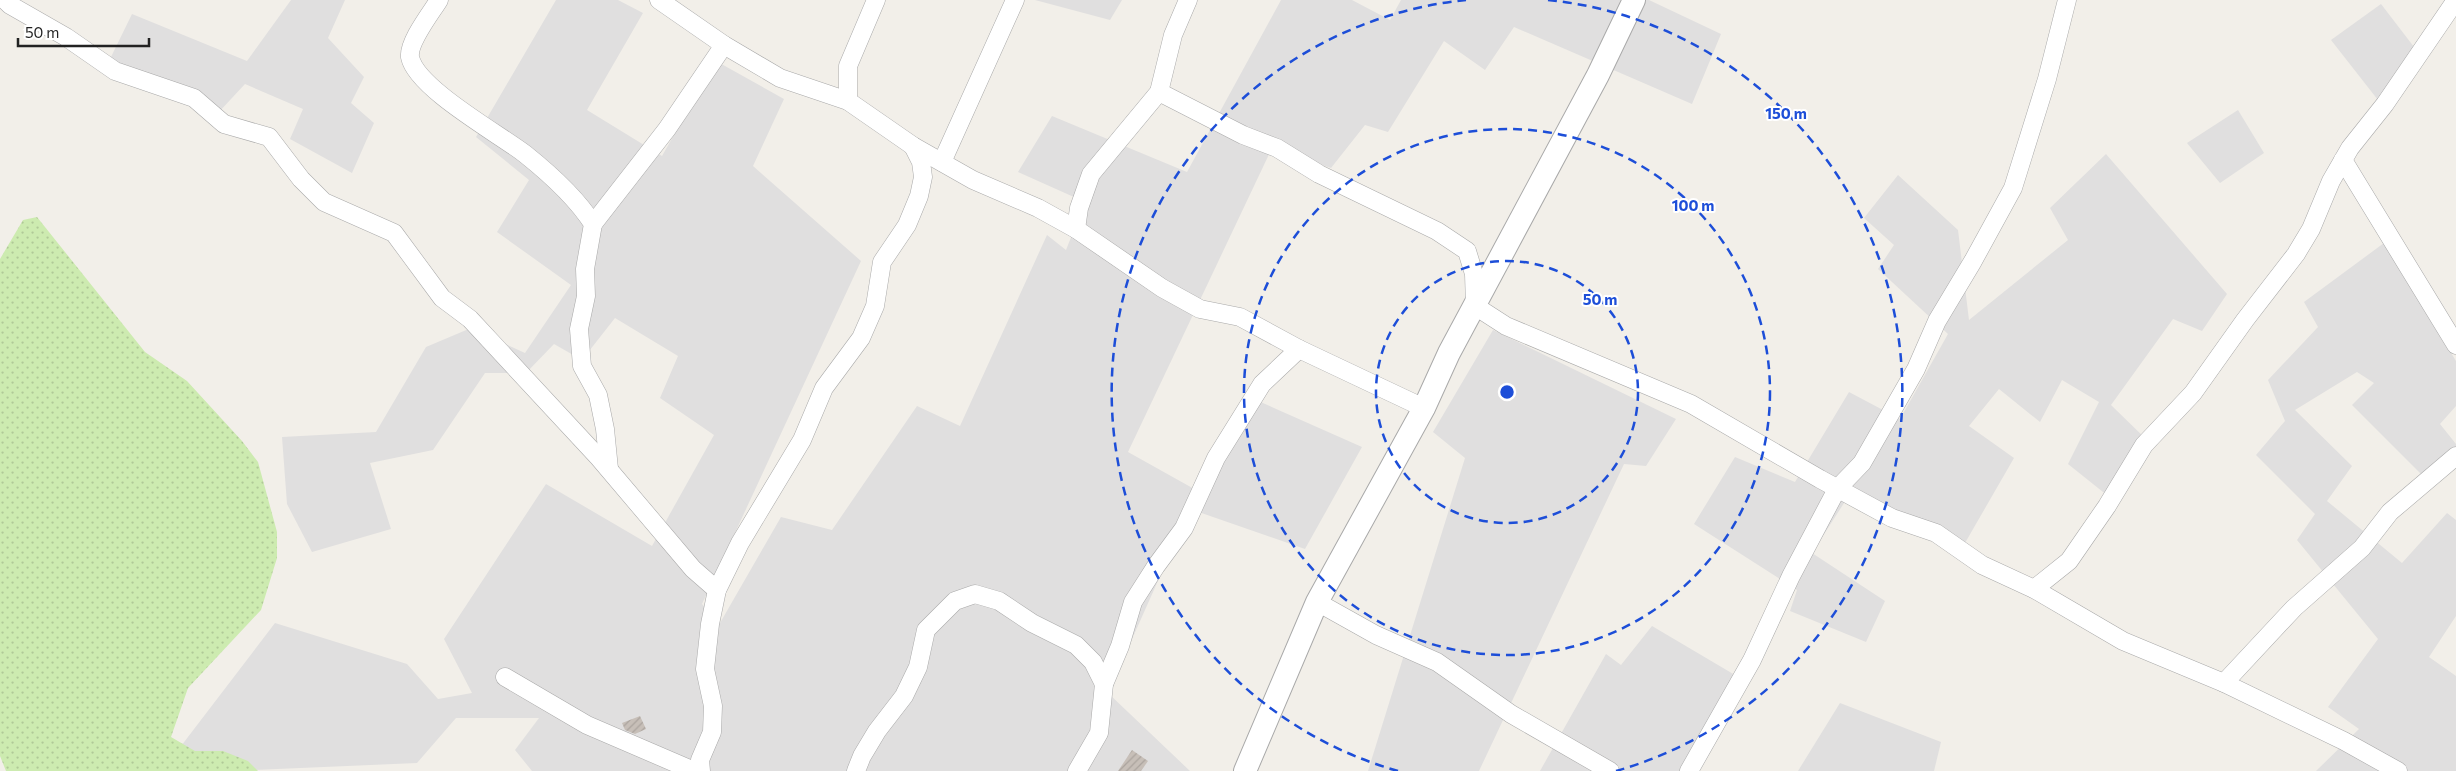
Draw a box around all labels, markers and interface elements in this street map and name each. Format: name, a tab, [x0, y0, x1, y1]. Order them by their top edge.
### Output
scale bar	[18, 15, 149, 47]
text: 50 m	[25, 23, 59, 41]
text: 150 m	[1765, 104, 1807, 122]
text: 100 m	[1672, 196, 1714, 214]
text: 50 m	[1583, 290, 1617, 308]
centre of rings	[1498, 383, 1516, 401]

